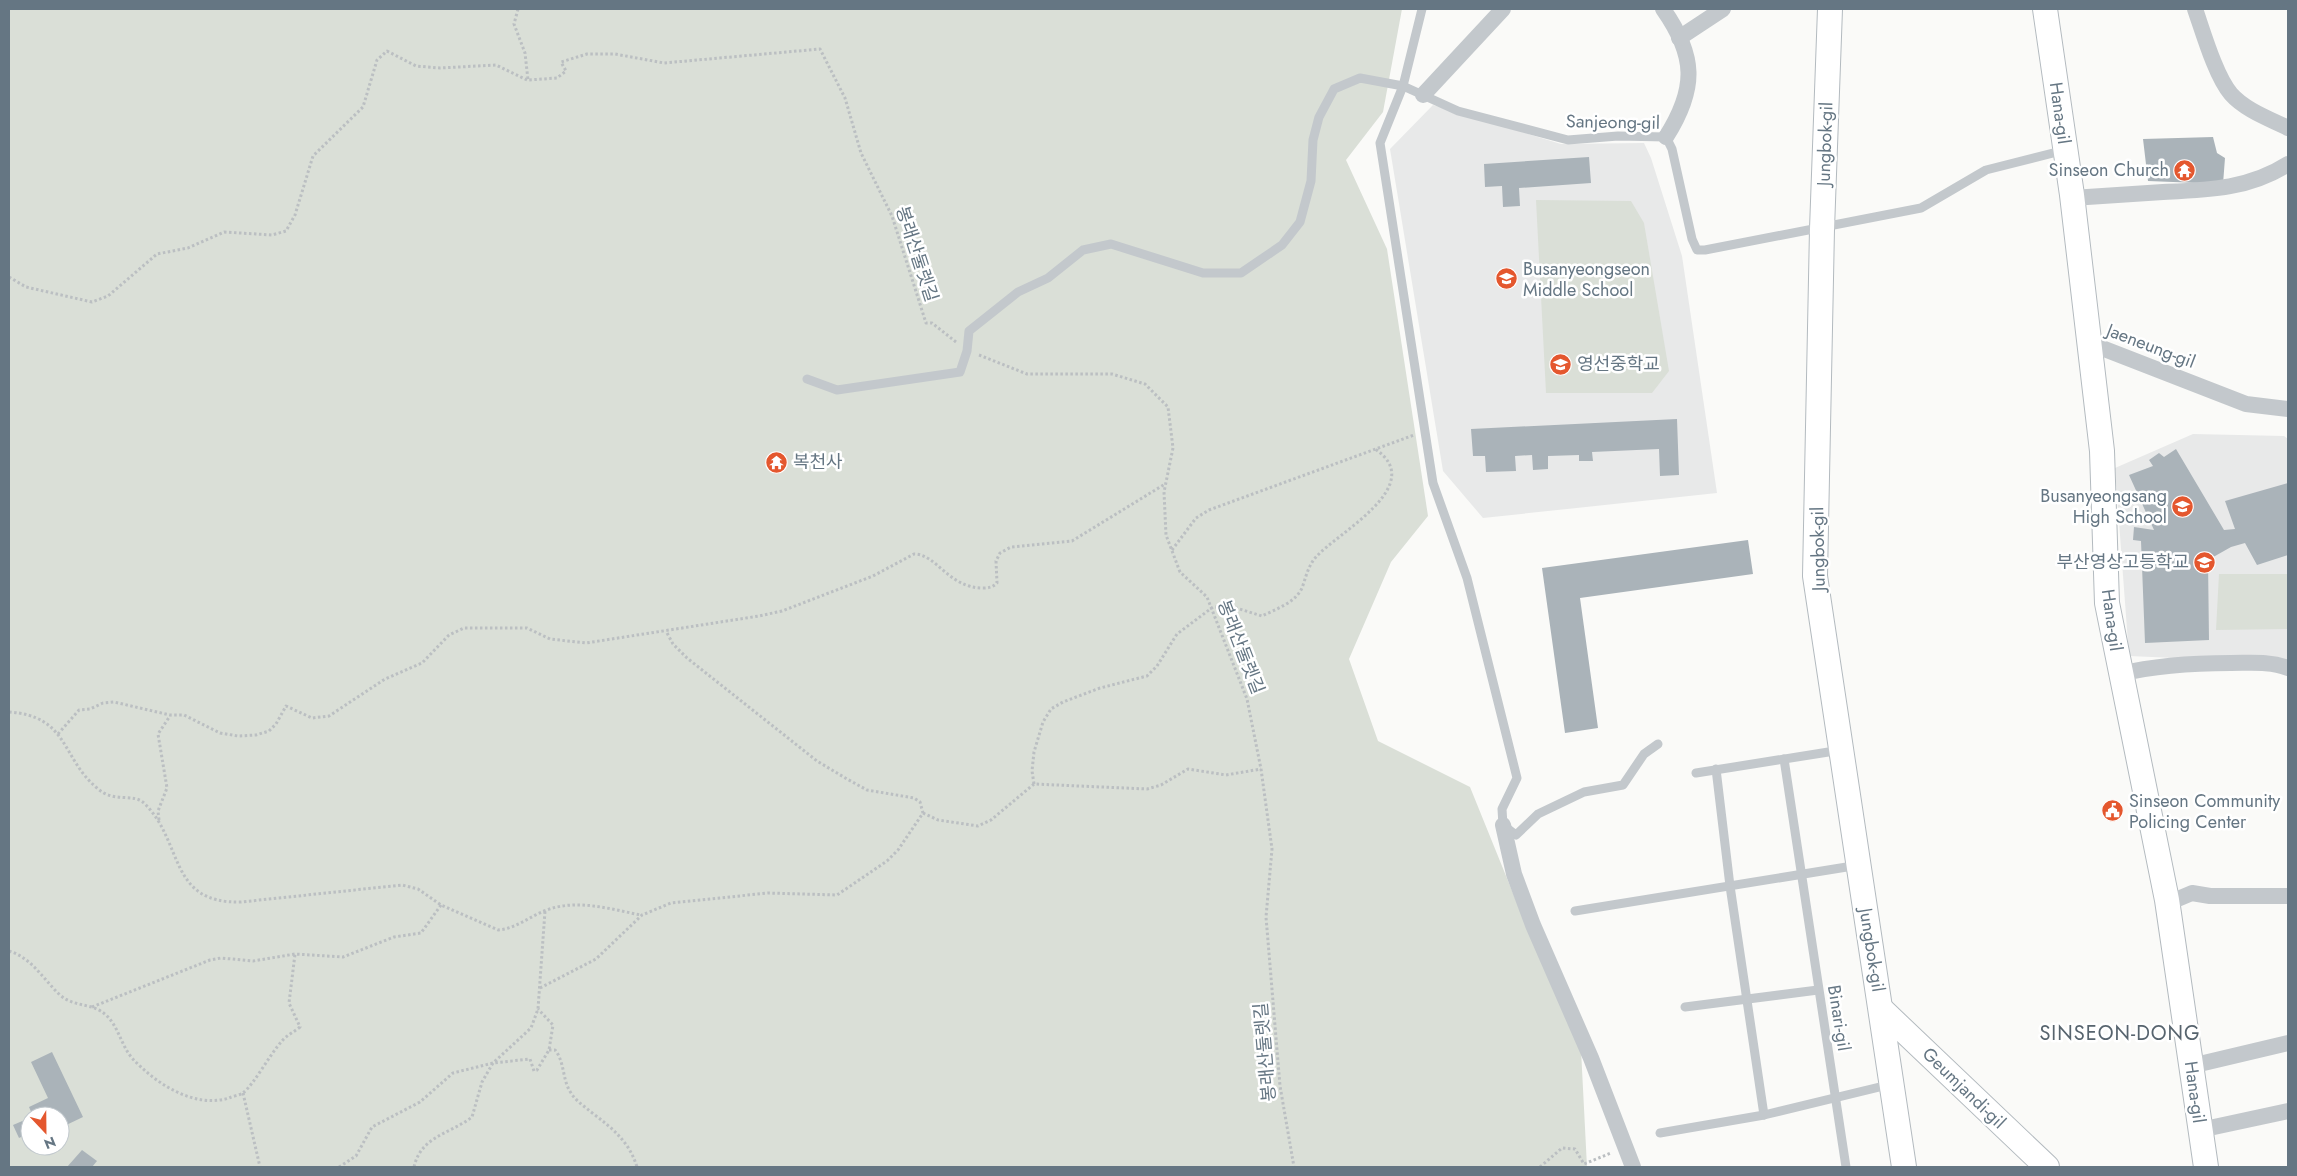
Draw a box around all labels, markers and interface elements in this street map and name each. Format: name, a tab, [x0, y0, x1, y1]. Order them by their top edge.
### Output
street label: Hana-gil	[2043, 80, 2077, 146]
street label: Jungbok-gil	[1810, 101, 1839, 189]
street label: Sanjeong-gil	[1566, 108, 1660, 136]
place label: Sinseon Church	[2049, 157, 2169, 183]
temple icon: Sinseon Church	[2173, 158, 2197, 182]
street label: 봉래산둘렛길	[889, 203, 945, 305]
place label: Busanyeongseon Middle School	[1523, 256, 1650, 303]
school or university icon: Busanyeongseon Middle School	[1495, 267, 1519, 291]
street label: Jaeneung-gil	[2101, 316, 2199, 375]
place label: 영선중학교	[1577, 351, 1660, 377]
school or university icon: 영선중학교	[1549, 352, 1573, 376]
place label: 복천사	[793, 449, 843, 475]
temple icon: 복천사	[765, 450, 789, 474]
place label: Busanyeongsang High School	[2040, 483, 2167, 530]
school or university icon: Busanyeongsang High School	[2171, 494, 2195, 518]
street label: Jungbok-gil	[1804, 507, 1832, 593]
place label: 부산영상고등학교	[2057, 549, 2189, 575]
school or university icon: 부산영상고등학교	[2193, 550, 2217, 574]
street label: Hana-gil	[2095, 587, 2129, 653]
street label: 봉래산둘렛길	[1211, 596, 1271, 698]
place label: Sinseon Community Policing Center	[2129, 788, 2280, 835]
public building icon: Sinseon Community Policing Center	[2101, 799, 2125, 823]
street label: Jungbok-gil	[1852, 904, 1891, 994]
street label: Binari-gil	[1821, 983, 1857, 1053]
street label: 봉래산둘렛길	[1248, 1001, 1282, 1103]
district label: SINSEON-DONG	[2039, 1019, 2201, 1048]
street label: Geumjandi-gil	[1916, 1041, 2012, 1135]
street label: Hana-gil	[2178, 1059, 2212, 1125]
north arrow	[20, 1106, 70, 1156]
text: N	[41, 1132, 59, 1154]

